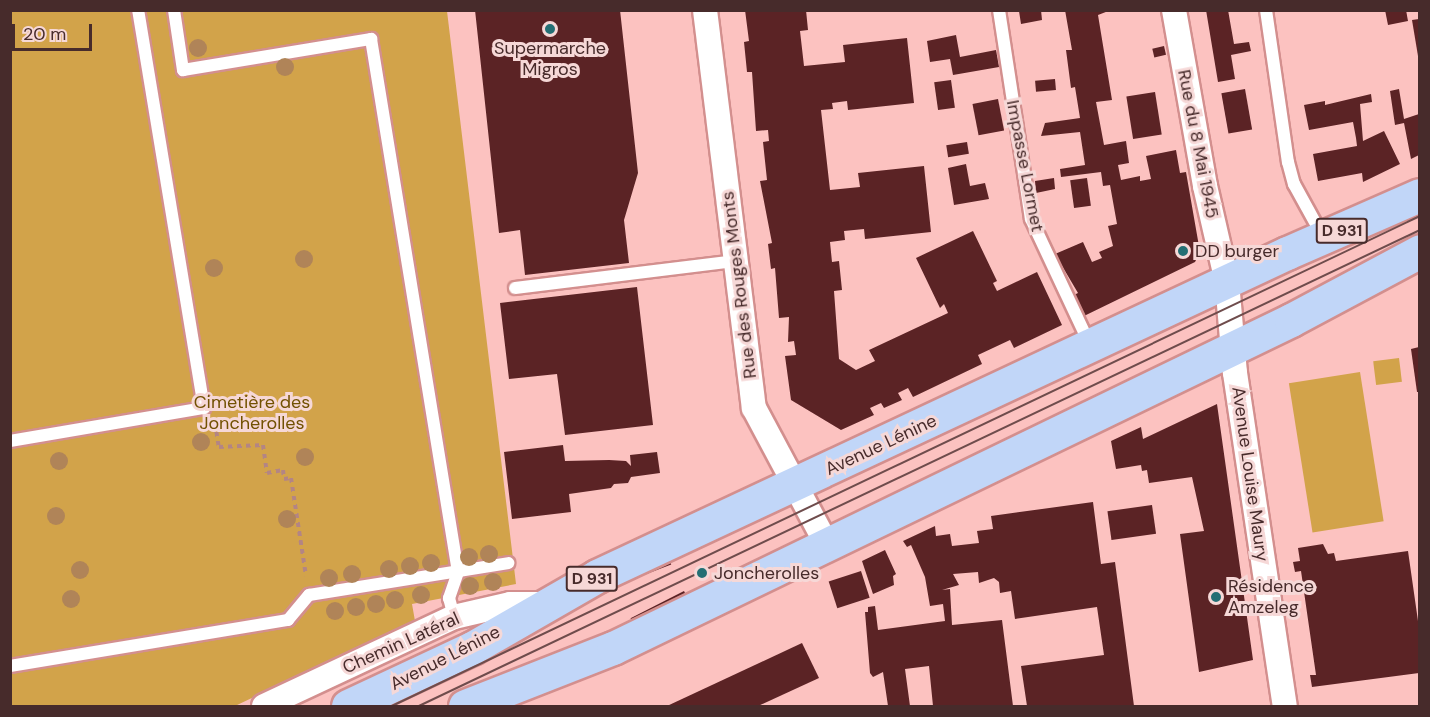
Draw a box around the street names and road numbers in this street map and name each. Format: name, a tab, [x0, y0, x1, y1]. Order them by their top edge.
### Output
street label: Rue du 8 Mai 1945	[1173, 68, 1223, 220]
street label: Impasse Lormet	[1002, 98, 1048, 234]
street label: Rue des Rouges Monts	[717, 190, 761, 380]
road number: D 931	[1315, 218, 1369, 244]
street label: Avenue Louise Maury	[1227, 385, 1273, 563]
street label: Avenue Lénine	[822, 410, 940, 480]
road number: D 931	[565, 566, 619, 592]
street label: Chemin Latéral	[339, 608, 463, 678]
street label: Avenue Lénine	[386, 621, 504, 695]

